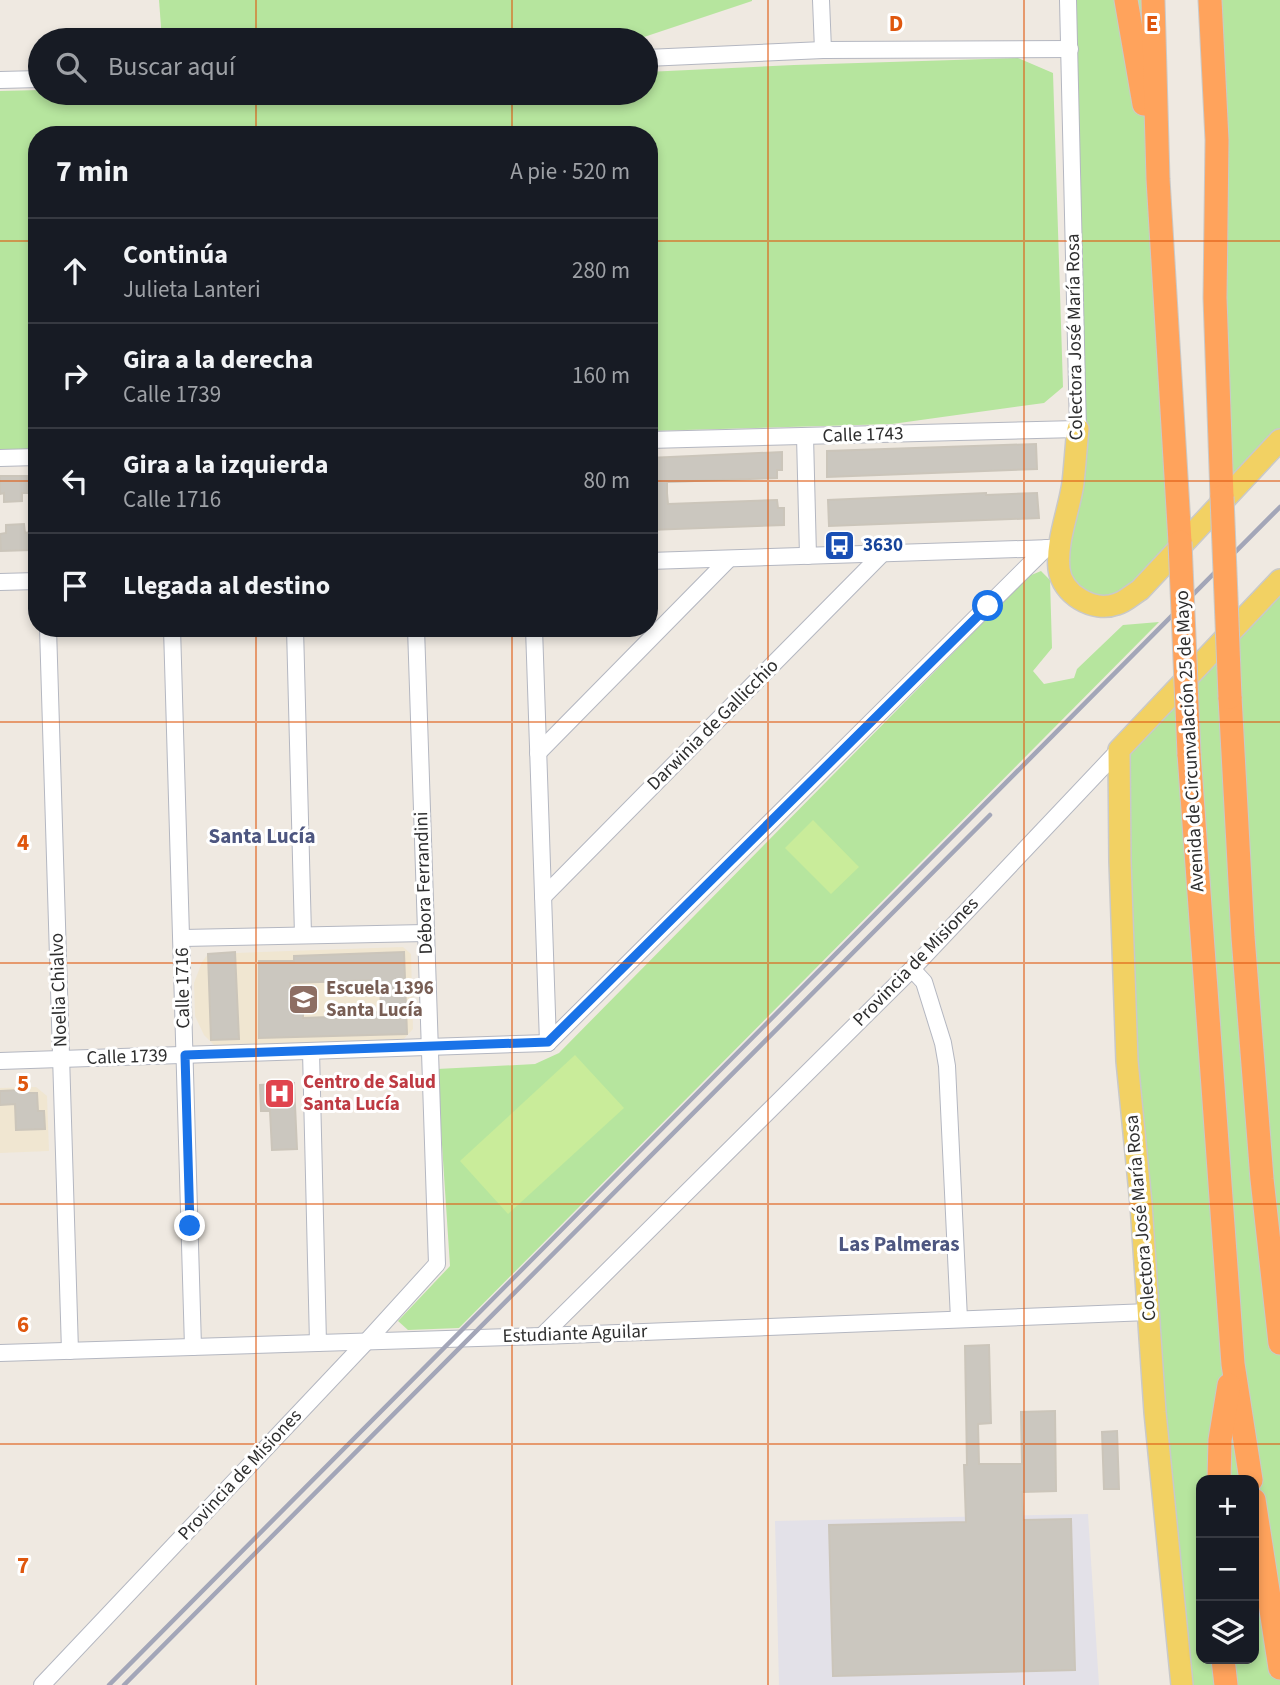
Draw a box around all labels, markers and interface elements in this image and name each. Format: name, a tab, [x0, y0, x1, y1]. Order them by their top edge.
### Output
text: D	[889, 7, 903, 40]
text: E	[1146, 7, 1158, 40]
search box	[28, 28, 658, 105]
icon: search	[52, 48, 90, 86]
text: Buscar aquí	[108, 48, 235, 85]
text: 7 min	[56, 150, 129, 193]
text: A pie · 520 m	[510, 155, 630, 188]
street label: Colectora José María Rosa	[1060, 233, 1090, 441]
text: Continúa	[123, 236, 228, 273]
icon: ahead	[56, 252, 94, 290]
text: 280 m	[572, 254, 630, 287]
text: Julieta Lanteri	[123, 273, 261, 306]
text: Gira a la derecha	[123, 341, 313, 378]
icon: right	[56, 357, 94, 395]
text: 160 m	[572, 359, 630, 392]
text: Calle 1739	[123, 378, 221, 411]
street label: Calle 1743	[822, 420, 904, 450]
text: Gira a la izquierda	[123, 446, 328, 483]
icon: left	[56, 462, 94, 500]
text: 80 m	[583, 464, 630, 497]
text: Calle 1716	[123, 483, 221, 516]
bus stop icon: 3630	[823, 528, 857, 562]
place label: 3630	[863, 532, 903, 559]
icon: arrive	[56, 567, 94, 605]
text: Llegada al destino	[123, 567, 330, 604]
route start	[972, 590, 1003, 621]
street label: Avenida de Circunvalación 25 de Mayo	[1169, 590, 1211, 892]
street label: Darwinia de Gallicchio	[641, 653, 785, 797]
street label: Débora Ferrandini	[408, 811, 440, 955]
district label: Santa Lucía	[209, 821, 315, 851]
text: 4	[17, 826, 29, 859]
street label: Provincia de Misiones	[847, 891, 985, 1033]
street label: Noelia Chialvo	[44, 932, 74, 1048]
street label: Calle 1716	[169, 947, 197, 1029]
place label: Escuela 1396 Santa Lucía	[326, 975, 434, 1024]
school or university icon: Escuela 1396 Santa Lucía	[286, 982, 320, 1016]
street label: Calle 1739	[86, 1042, 168, 1072]
text: 5	[17, 1067, 29, 1100]
place label: Centro de Salud Santa Lucía	[303, 1069, 436, 1118]
hospital icon: Centro de Salud Santa Lucía	[263, 1076, 297, 1110]
street label: Colectora José María Rosa	[1119, 1114, 1163, 1322]
route end	[174, 1210, 205, 1241]
district label: Las Palmeras	[838, 1229, 960, 1259]
text: 6	[17, 1308, 29, 1341]
street label: Estudiante Aguilar	[502, 1318, 648, 1350]
street label: Provincia de Misiones	[172, 1403, 308, 1547]
map controls	[1196, 1475, 1259, 1664]
button: +	[1196, 1475, 1259, 1538]
button: −	[1196, 1538, 1259, 1601]
text: 7	[17, 1549, 29, 1582]
button: layers	[1196, 1601, 1259, 1664]

